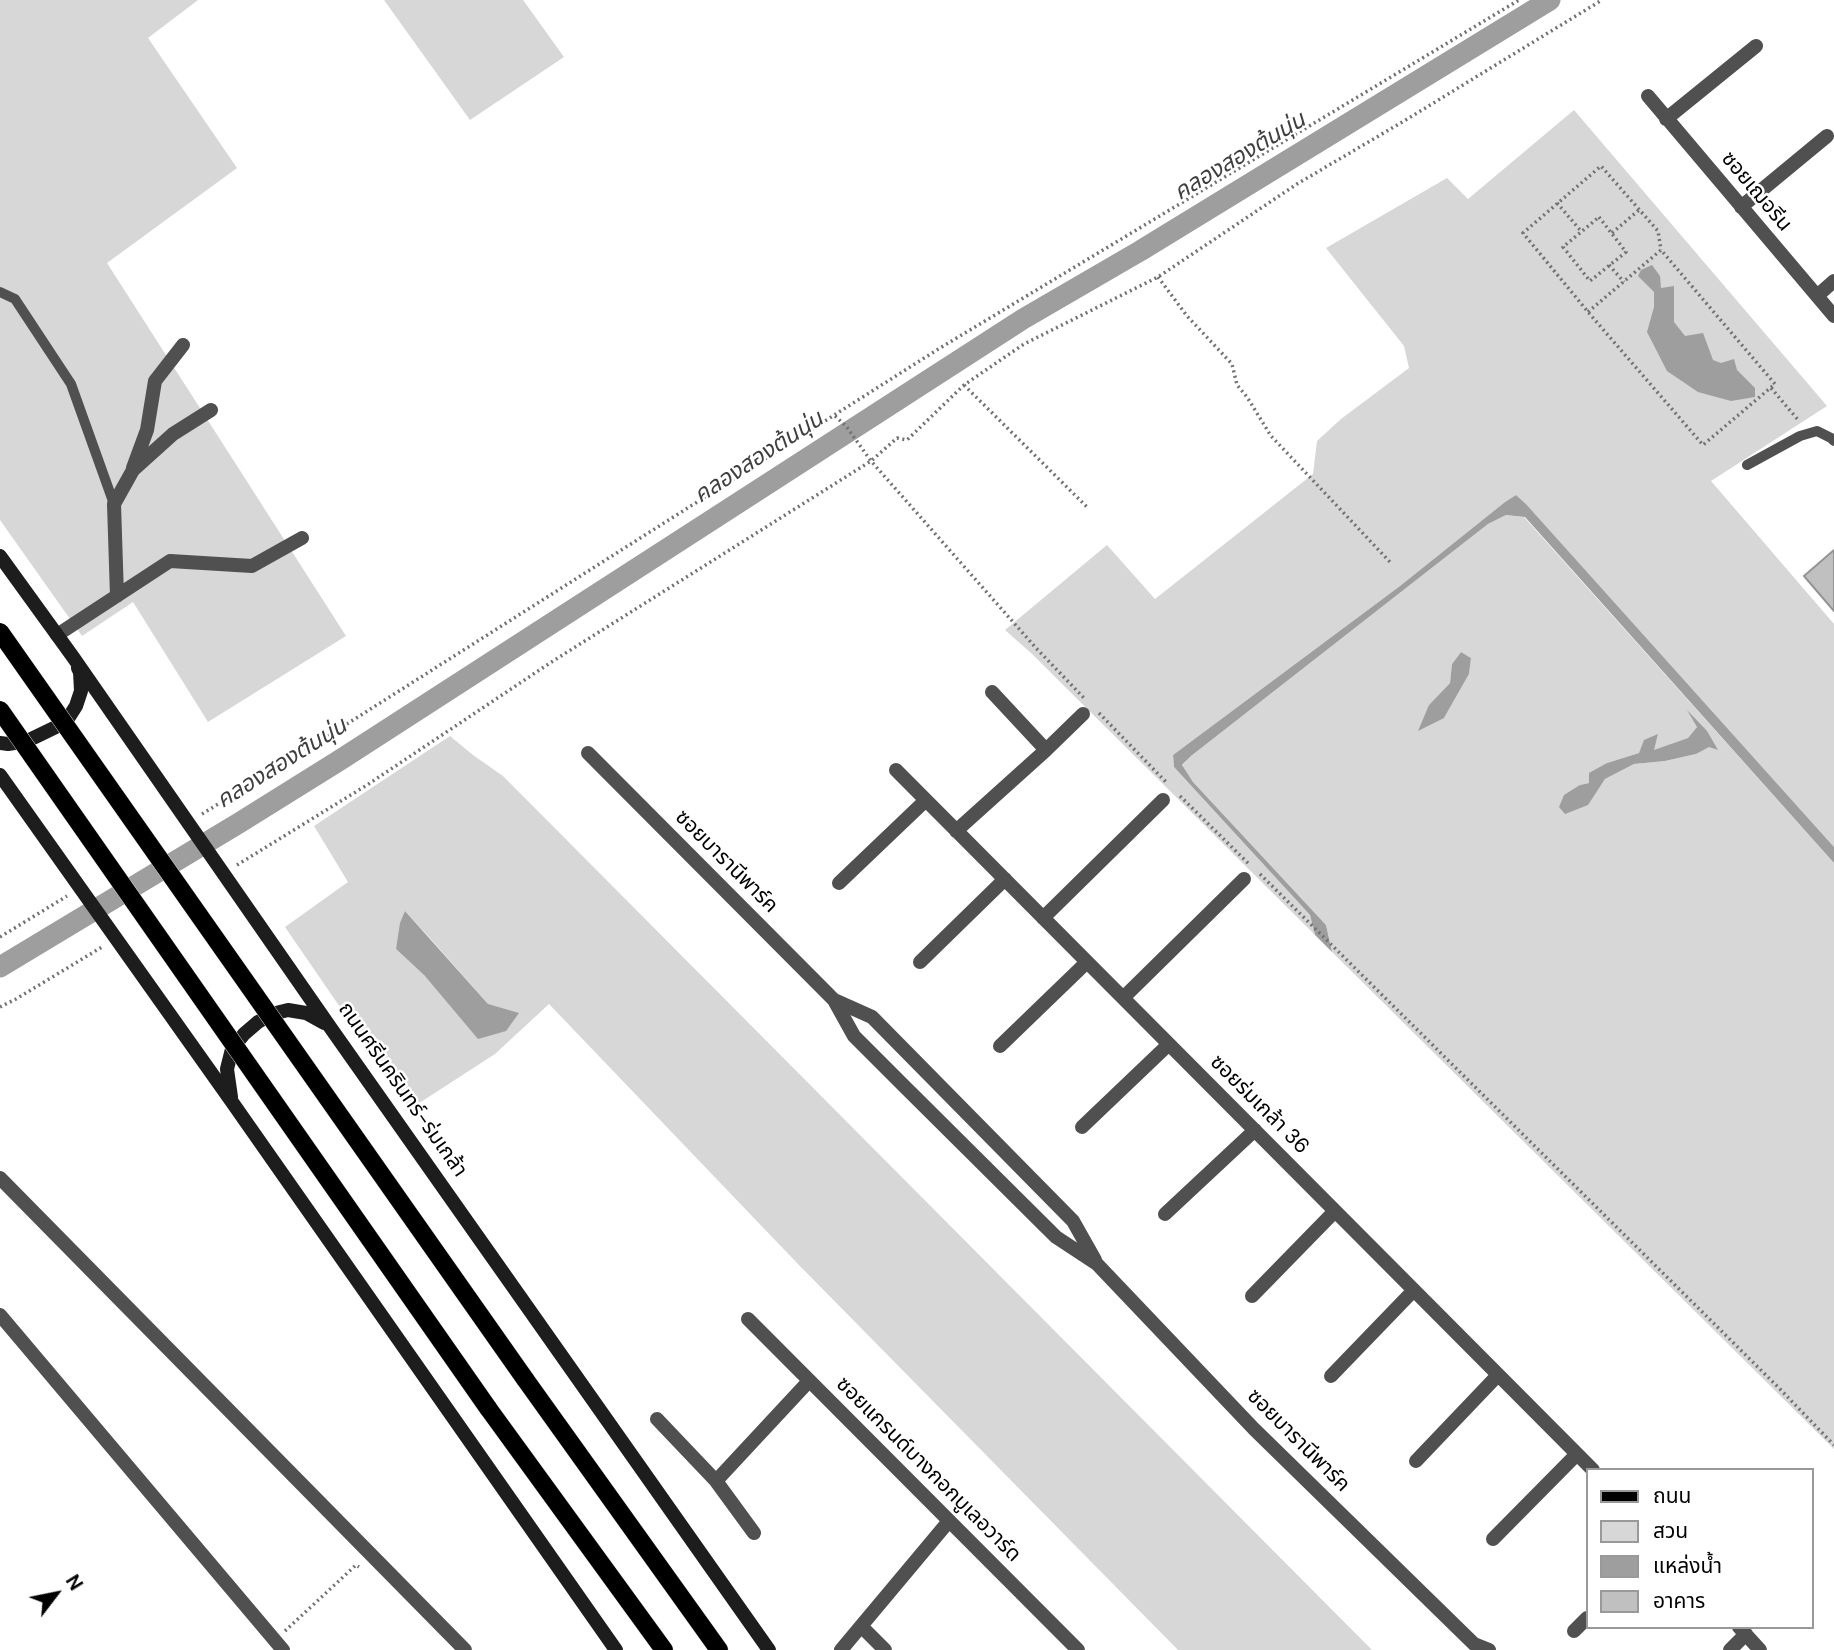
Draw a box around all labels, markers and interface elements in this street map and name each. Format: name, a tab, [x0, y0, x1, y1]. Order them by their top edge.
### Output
water label: คลองสองต้นนุ่น	[1169, 107, 1311, 207]
street label: ซอยเฌอรีน	[1715, 147, 1797, 237]
water label: คลองสองต้นนุ่น	[689, 406, 829, 510]
water label: คลองสองต้นนุ่น	[212, 713, 352, 815]
street label: ซอยบารานีพาร์ค	[669, 805, 783, 919]
street label: ถนนศรีนครินทร์-ร่มเกล้า	[332, 998, 472, 1182]
street label: ซอยร่มเกล้า 36	[1204, 1050, 1314, 1160]
street label: ซอยแกรนด์บางกอกบูเลอวาร์ด	[830, 1372, 1026, 1568]
street label: ซอยบารานีพาร์ค	[1241, 1384, 1355, 1498]
legend	[1586, 1468, 1813, 1629]
text: ถนน	[1653, 1482, 1691, 1510]
text: สวน	[1653, 1517, 1688, 1545]
text: แหล่งน้ำ	[1653, 1552, 1722, 1580]
north arrow	[21, 1559, 91, 1629]
text: N	[60, 1570, 89, 1595]
text: อาคาร	[1653, 1587, 1705, 1615]

